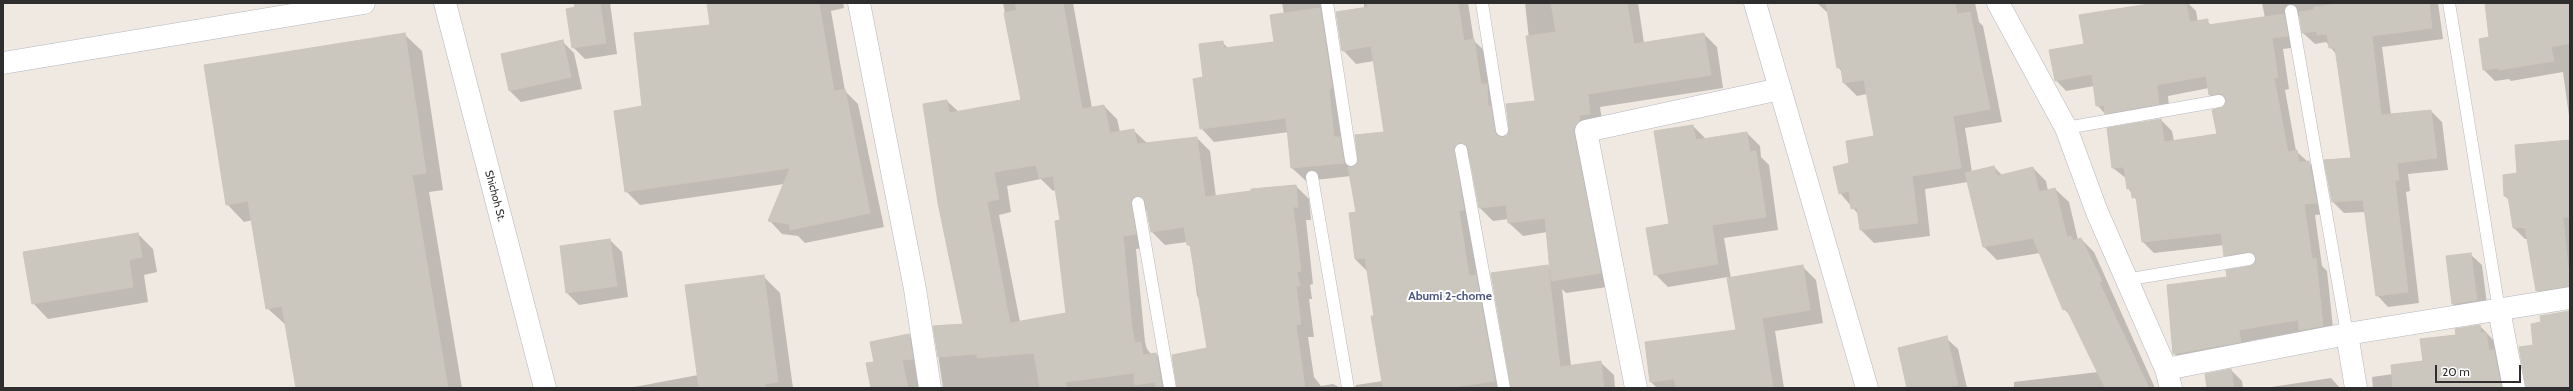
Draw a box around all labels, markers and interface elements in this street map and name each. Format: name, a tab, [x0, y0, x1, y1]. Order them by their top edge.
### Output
street label: Shichoh St.	[482, 169, 508, 223]
district label: Abumi 2-chome	[1408, 289, 1492, 303]
scale bar	[2437, 357, 2523, 383]
text: 20 m	[2442, 364, 2470, 379]

